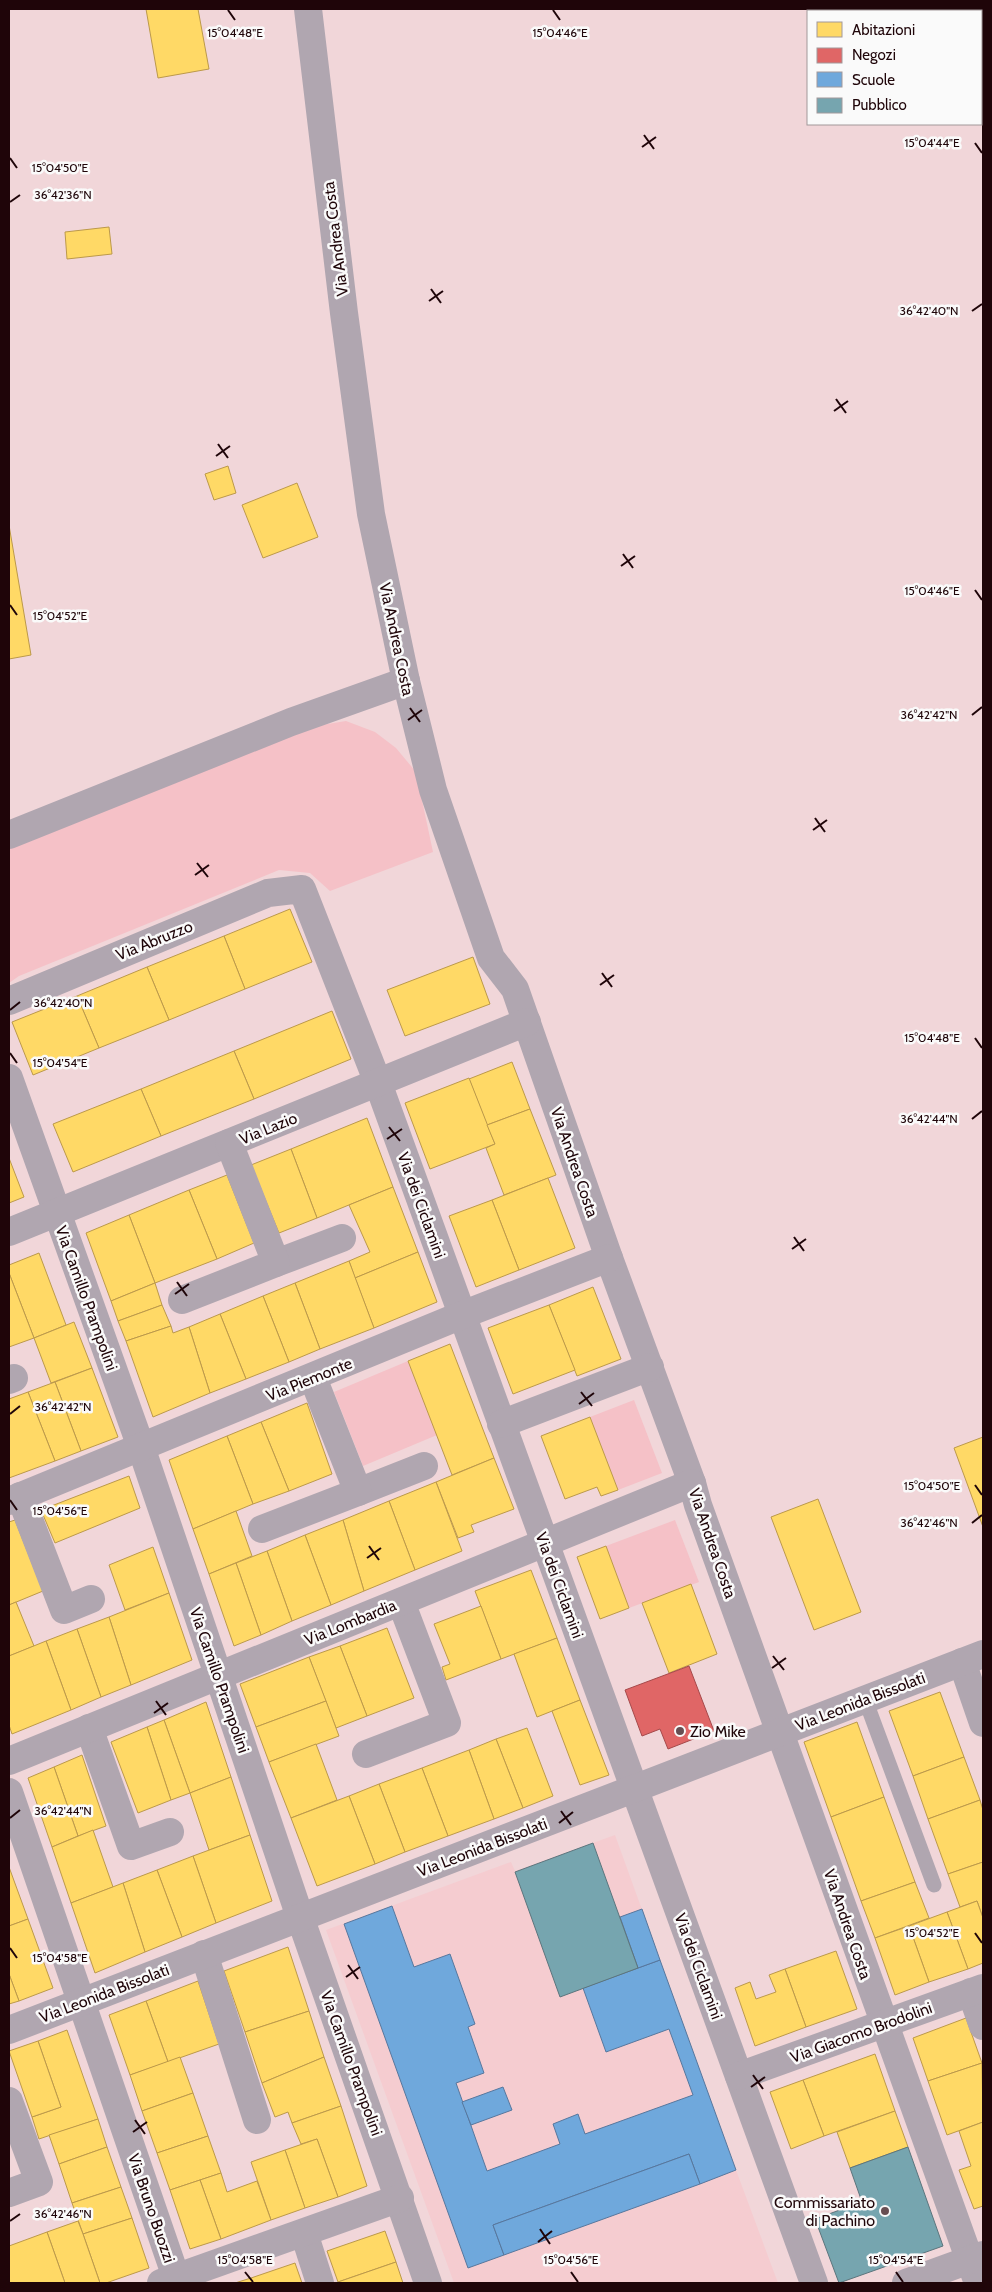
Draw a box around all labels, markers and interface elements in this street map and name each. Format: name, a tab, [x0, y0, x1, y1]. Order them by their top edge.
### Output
legend	[807, 10, 982, 125]
text: Abitazioni	[852, 21, 915, 39]
text: 15°04'48"E	[207, 25, 263, 40]
text: 15°04'46"E	[532, 25, 588, 40]
text: Negozi	[852, 46, 896, 64]
text: Scuole	[852, 71, 895, 89]
text: Pubblico	[852, 96, 907, 114]
text: 15°04'44"E	[904, 135, 960, 150]
text: 15°04'50"E	[32, 160, 89, 175]
street label: Via Andrea Costa	[319, 180, 352, 297]
text: 36°42'36"N	[34, 187, 92, 202]
text: 36°42'40"N	[899, 303, 959, 318]
street label: Via Andrea Costa	[375, 581, 418, 698]
text: 15°04'46"E	[904, 583, 960, 598]
text: 15°04'52"E	[33, 608, 88, 623]
text: 36°42'42"N	[901, 707, 957, 722]
street label: Via Abruzzo	[113, 916, 195, 964]
text: 36°42'40"N	[33, 995, 93, 1010]
text: 15°04'48"E	[904, 1030, 960, 1045]
text: 15°04'54"E	[33, 1055, 88, 1070]
street label: Via Andrea Costa	[547, 1105, 602, 1220]
street label: Via Lazio	[237, 1108, 300, 1149]
text: 36°42'44"N	[900, 1111, 958, 1126]
street label: Via dei Ciclamini	[394, 1150, 450, 1261]
street label: Via Camillo Prampolini	[51, 1223, 122, 1373]
street label: Via Piemonte	[263, 1354, 355, 1405]
text: 36°42'42"N	[35, 1399, 91, 1414]
text: 15°04'50"E	[904, 1478, 961, 1493]
street label: Via Andrea Costa	[685, 1486, 740, 1601]
text: 15°04'56"E	[33, 1503, 88, 1518]
text: 36°42'46"N	[900, 1515, 958, 1530]
street label: Via dei Ciclamini	[532, 1530, 588, 1641]
street label: Via Lombardia	[302, 1595, 399, 1649]
street label: Via Camillo Prampolini	[186, 1605, 253, 1756]
street label: Via Leonida Bissolati	[793, 1668, 928, 1735]
place label: Zio Mike	[690, 1722, 746, 1741]
marker: Zio Mike	[674, 1725, 686, 1737]
text: 36°42'44"N	[34, 1803, 92, 1818]
street label: Via Leonida Bissolati	[415, 1814, 550, 1881]
street label: Via Andrea Costa	[820, 1867, 875, 1982]
street label: Via dei Ciclamini	[671, 1911, 727, 2022]
text: 15°04'52"E	[905, 1925, 960, 1940]
text: 15°04'58"E	[32, 1950, 88, 1965]
street label: Via Leonida Bissolati	[37, 1960, 172, 2027]
street label: Via Camillo Prampolini	[316, 1988, 387, 2138]
street label: Via Giacomo Brodolini	[788, 1998, 935, 2067]
street label: Via Bruno Buozzi	[124, 2151, 179, 2265]
place label: Commissariato di Pachino	[774, 2193, 875, 2230]
marker: Commissariato di Pachino	[879, 2205, 891, 2217]
text: 36°42'46"N	[34, 2206, 92, 2221]
text: 15°04'58"E	[217, 2252, 273, 2267]
text: 15°04'56"E	[544, 2252, 599, 2267]
text: 15°04'54"E	[869, 2252, 924, 2267]

